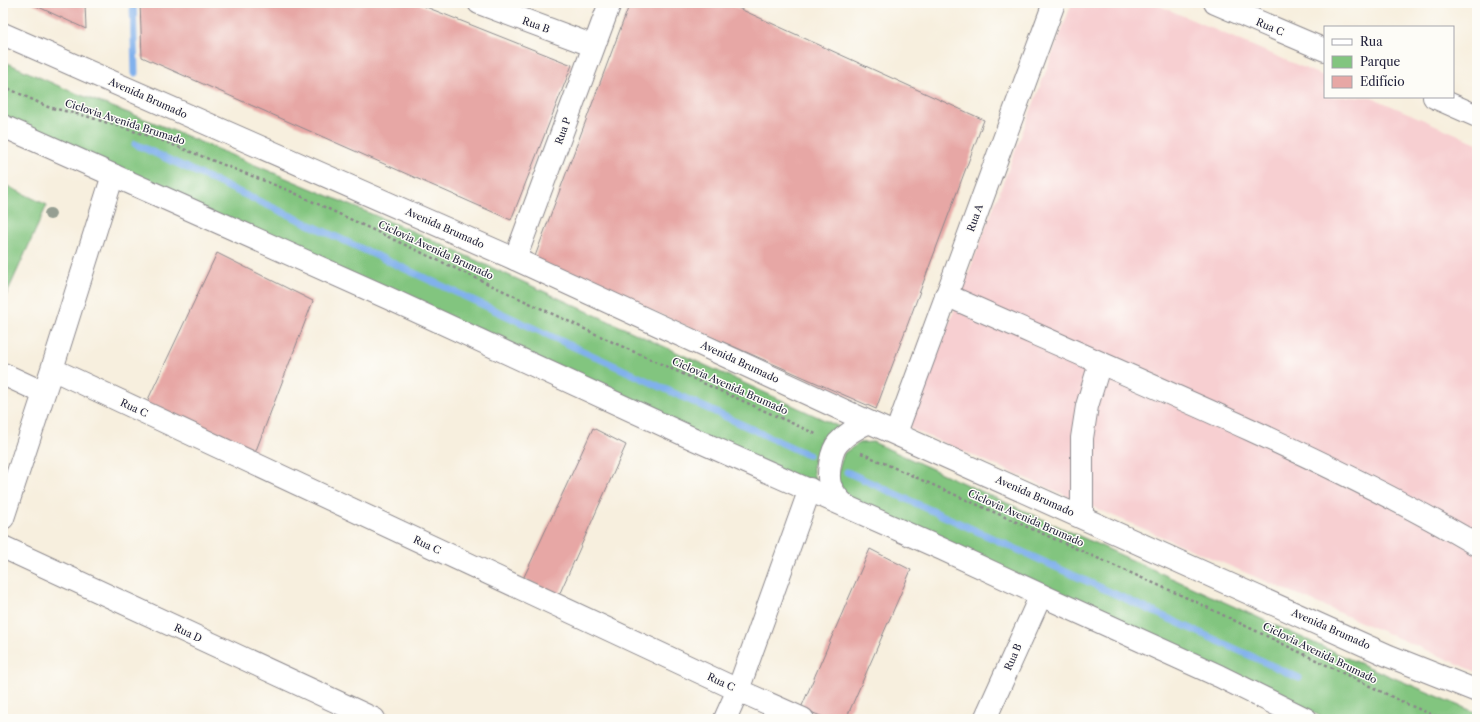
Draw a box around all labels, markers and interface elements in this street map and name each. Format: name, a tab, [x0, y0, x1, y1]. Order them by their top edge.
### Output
street label: Rua B	[520, 14, 552, 36]
street label: Rua C	[1254, 15, 1286, 39]
legend	[1324, 26, 1454, 98]
text: Rua	[1360, 34, 1383, 49]
text: Parque	[1360, 54, 1401, 69]
street label: Avenida Brumado	[106, 74, 189, 121]
text: Edifício	[1360, 74, 1405, 89]
street label: Ciclovia Avenida Brumado	[63, 96, 187, 148]
street label: Rua P	[552, 115, 574, 146]
street label: Rua A	[964, 202, 986, 234]
street label: Avenida Brumado	[403, 204, 486, 251]
street label: Ciclovia Avenida Brumado	[376, 218, 496, 282]
street label: Avenida Brumado	[698, 338, 781, 386]
street label: Ciclovia Avenida Brumado	[670, 355, 790, 417]
street label: Rua C	[118, 396, 150, 420]
street label: Avenida Brumado	[993, 472, 1076, 519]
street label: Ciclovia Avenida Brumado	[966, 487, 1086, 549]
street label: Rua C	[411, 533, 443, 557]
street label: Avenida Brumado	[1289, 605, 1372, 652]
street label: Ciclovia Avenida Brumado	[1261, 620, 1379, 686]
street label: Rua D	[172, 621, 204, 645]
street label: Rua B	[1001, 641, 1025, 673]
street label: Rua C	[705, 670, 737, 694]

